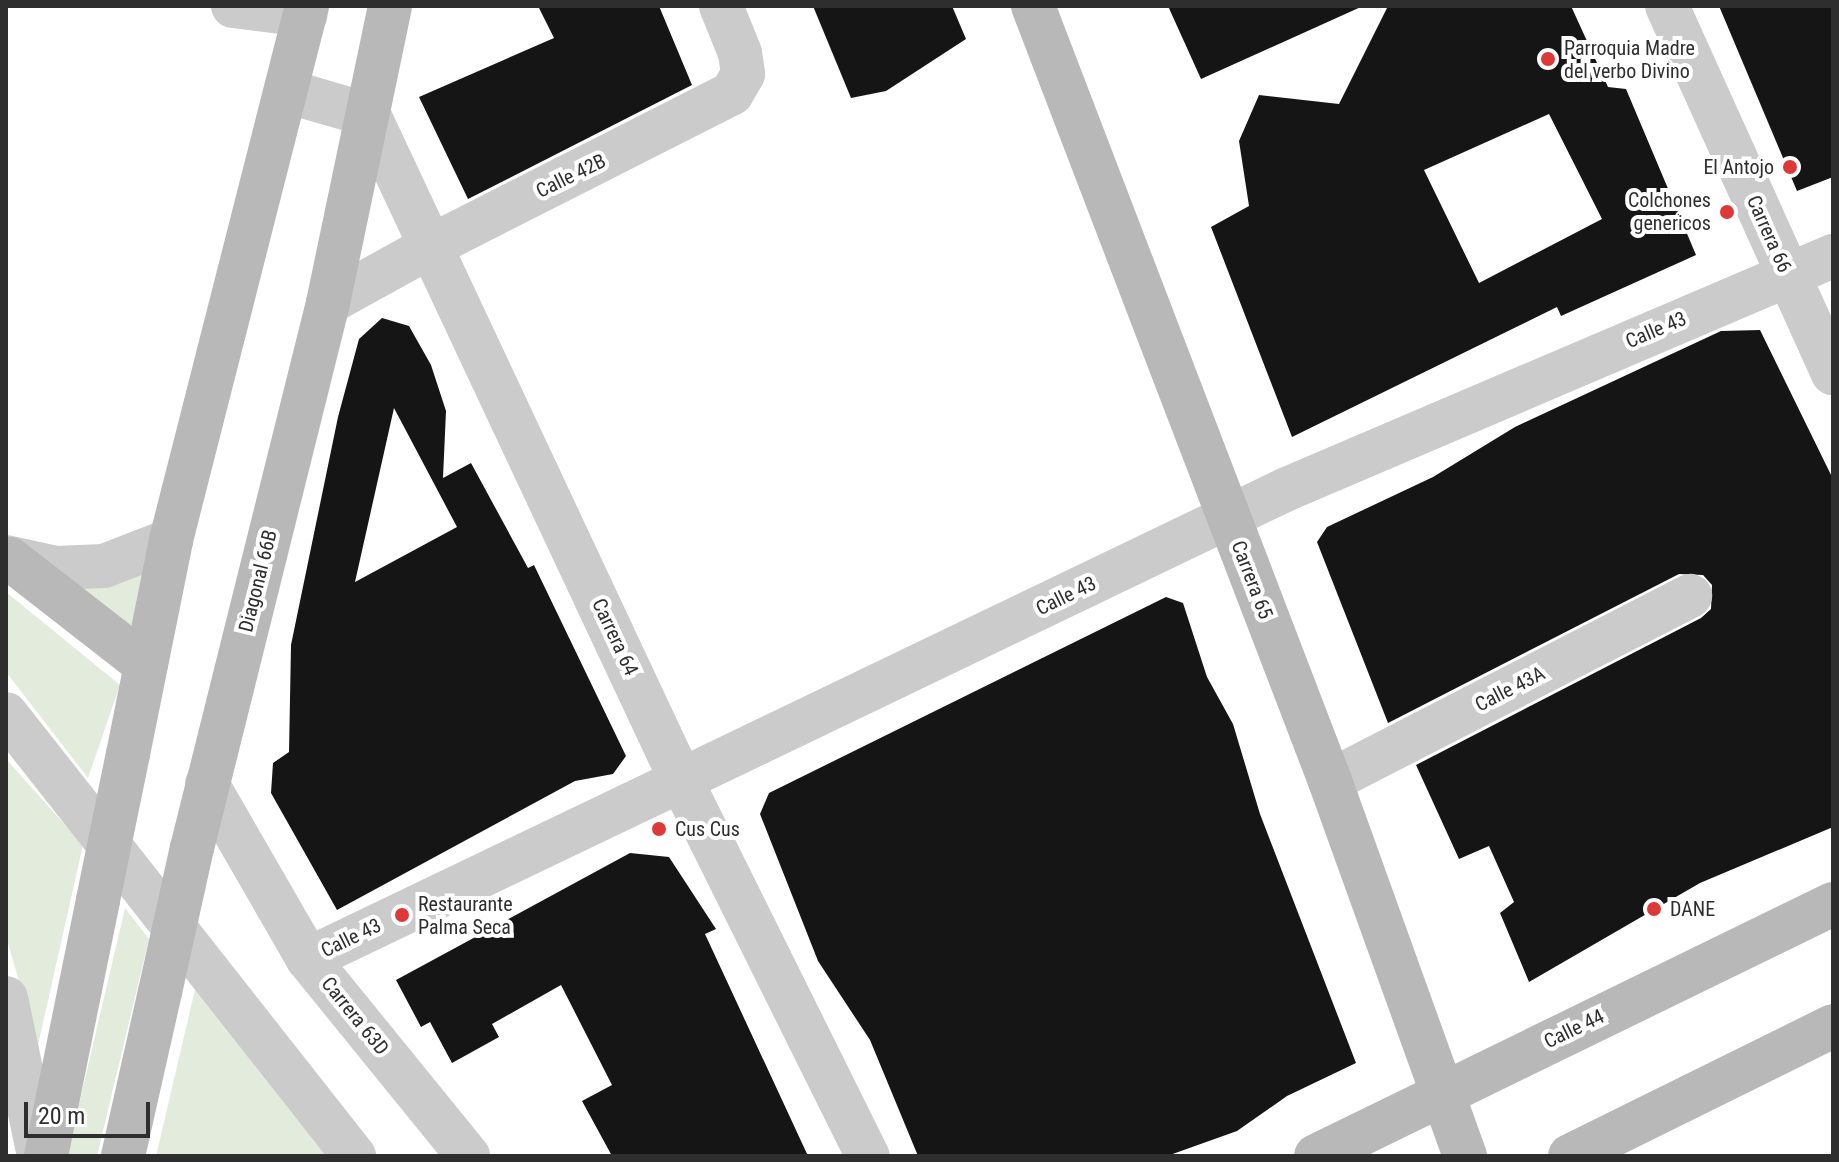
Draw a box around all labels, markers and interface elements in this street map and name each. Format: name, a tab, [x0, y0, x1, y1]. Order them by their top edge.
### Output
place label: Parroquia Madre del verbo Divino	[1564, 36, 1695, 83]
marker: Parroquia Madre del verbo Divino	[1539, 50, 1557, 68]
street label: Calle 42B	[532, 149, 610, 203]
place label: El Antojo	[1703, 155, 1774, 179]
marker: El Antojo	[1781, 158, 1799, 176]
place label: Colchones genericos	[1628, 188, 1711, 235]
street label: Carrera 66	[1741, 192, 1797, 276]
marker: Colchones genericos	[1718, 203, 1736, 221]
street label: Calle 43	[1622, 306, 1690, 354]
street label: Diagonal 66B	[234, 527, 282, 635]
street label: Carrera 65	[1226, 537, 1278, 623]
street label: Calle 43	[1032, 571, 1100, 621]
street label: Carrera 64	[587, 595, 643, 679]
street label: Calle 43A	[1471, 661, 1549, 717]
place label: Cus Cus	[675, 817, 740, 841]
marker: Cus Cus	[650, 820, 668, 838]
place label: Restaurante Palma Seca	[418, 892, 513, 939]
place label: DANE	[1670, 897, 1715, 921]
marker: DANE	[1645, 900, 1663, 918]
marker: Restaurante Palma Seca	[393, 906, 411, 924]
street label: Calle 43	[317, 913, 385, 963]
street label: Carrera 63D	[316, 972, 394, 1060]
street label: Calle 44	[1540, 1004, 1608, 1054]
scale bar	[28, 1086, 154, 1136]
text: 20 m	[38, 1102, 85, 1130]

